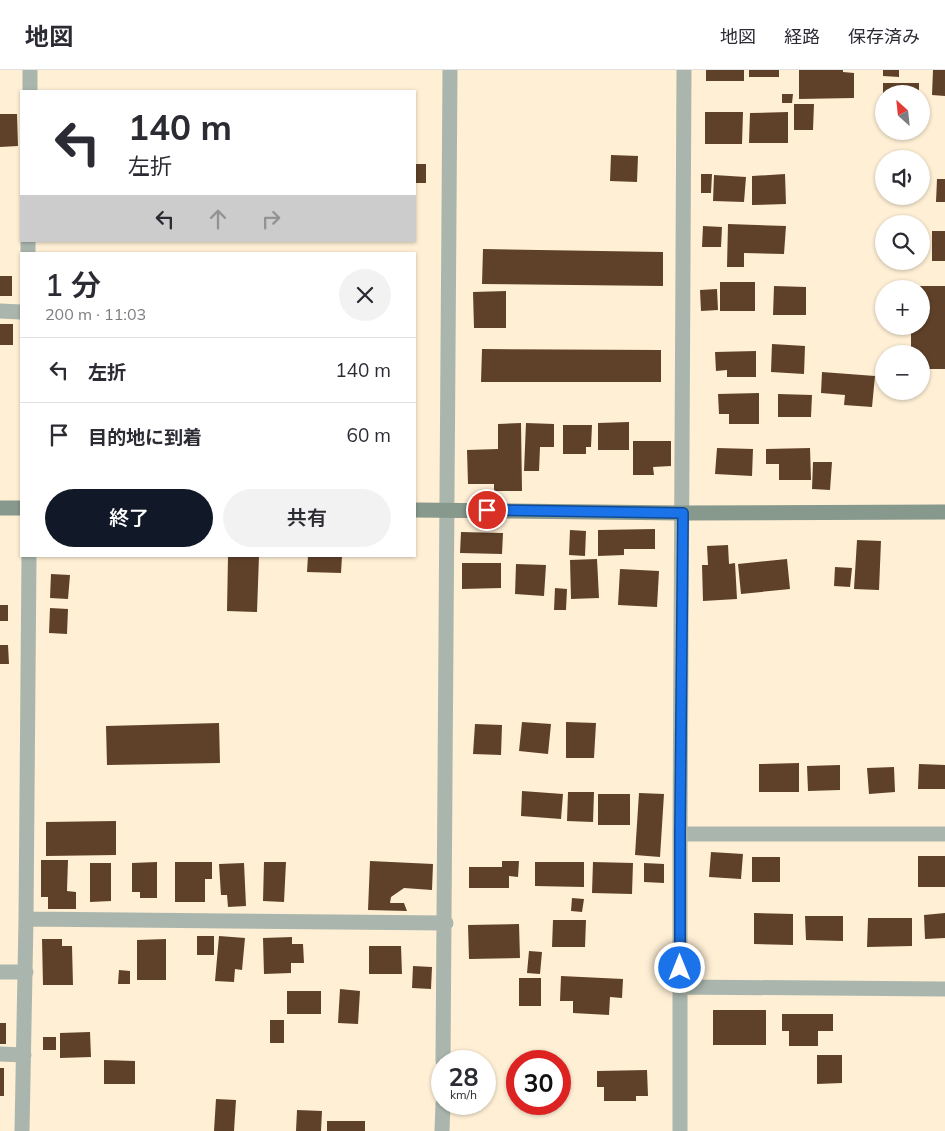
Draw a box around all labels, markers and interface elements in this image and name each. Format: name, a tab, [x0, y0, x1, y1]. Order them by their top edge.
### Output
text: 地図	[25, 21, 73, 51]
text: 地図	[720, 25, 756, 48]
text: 経路	[784, 25, 820, 48]
text: 保存済み	[848, 25, 920, 48]
north arrow	[875, 85, 930, 140]
map controls	[875, 85, 930, 400]
text: 140 m	[128, 105, 232, 149]
icon: left	[45, 110, 110, 175]
button: sound	[875, 150, 930, 205]
text: 左折	[128, 152, 172, 180]
icon: left	[151, 205, 179, 233]
icon: ahead	[204, 205, 232, 233]
icon: right	[257, 205, 285, 233]
button: search	[875, 215, 930, 270]
text: 1 分	[45, 266, 101, 304]
button: close	[339, 269, 391, 321]
button: +	[875, 280, 930, 335]
text: 200 m · 11:03	[45, 304, 146, 324]
button: −	[875, 345, 930, 400]
icon: left	[45, 356, 73, 384]
text: 140 m	[335, 358, 391, 382]
text: 左折	[88, 360, 126, 384]
icon: arrive	[45, 421, 73, 449]
text: 60 m	[347, 423, 391, 447]
text: 目的地に到着	[88, 425, 202, 449]
button: 終了	[45, 489, 213, 547]
button: 共有	[223, 489, 391, 547]
pin	[466, 489, 508, 531]
icon: arrive	[473, 496, 501, 524]
position arrow	[653, 941, 705, 993]
speed limit sign: 30	[506, 1050, 571, 1115]
text: 28	[448, 1061, 479, 1092]
text: km/h	[450, 1087, 477, 1102]

